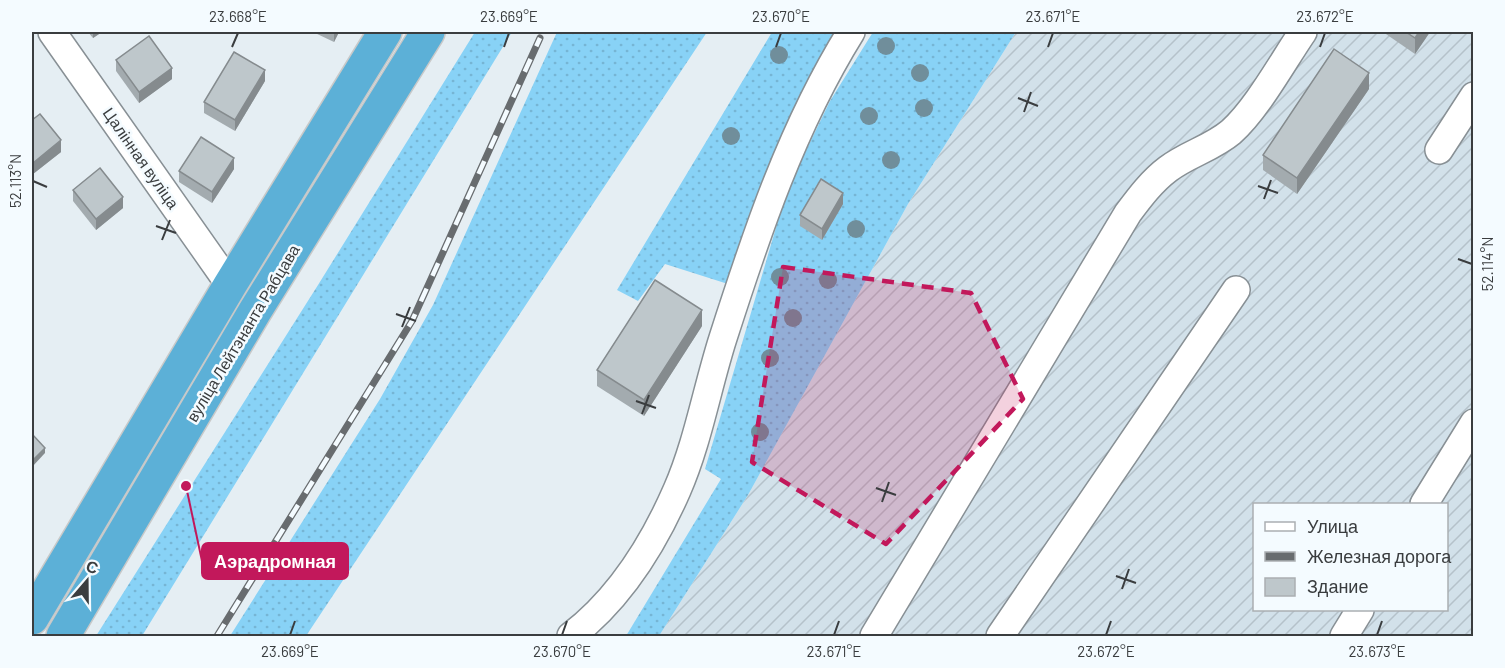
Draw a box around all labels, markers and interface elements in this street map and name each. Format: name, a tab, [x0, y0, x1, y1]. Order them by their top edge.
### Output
text: 23.668°E	[209, 7, 267, 25]
text: 23.669°E	[480, 7, 538, 25]
text: 23.670°E	[752, 7, 810, 25]
text: 23.671°E	[1026, 7, 1080, 25]
text: 23.672°E	[1296, 7, 1354, 25]
street label: Цалінная вуліца	[99, 103, 183, 212]
text: 52.113°N	[6, 154, 24, 208]
text: 52.114°N	[1478, 237, 1496, 291]
street label: вуліца Лейтэнанта Рабцава	[182, 241, 303, 425]
legend	[1253, 503, 1448, 611]
text: Улица	[1307, 515, 1359, 537]
callout: Аэрадромная	[202, 543, 348, 579]
text: Железная дорога	[1307, 545, 1452, 567]
text: Аэрадромная	[214, 550, 336, 572]
north arrow	[57, 551, 117, 611]
text: С	[84, 556, 101, 577]
text: Здание	[1307, 575, 1368, 597]
text: 23.669°E	[261, 642, 319, 660]
text: 23.670°E	[533, 642, 591, 660]
text: 23.671°E	[807, 642, 861, 660]
text: 23.672°E	[1077, 642, 1135, 660]
text: 23.673°E	[1348, 642, 1406, 660]

